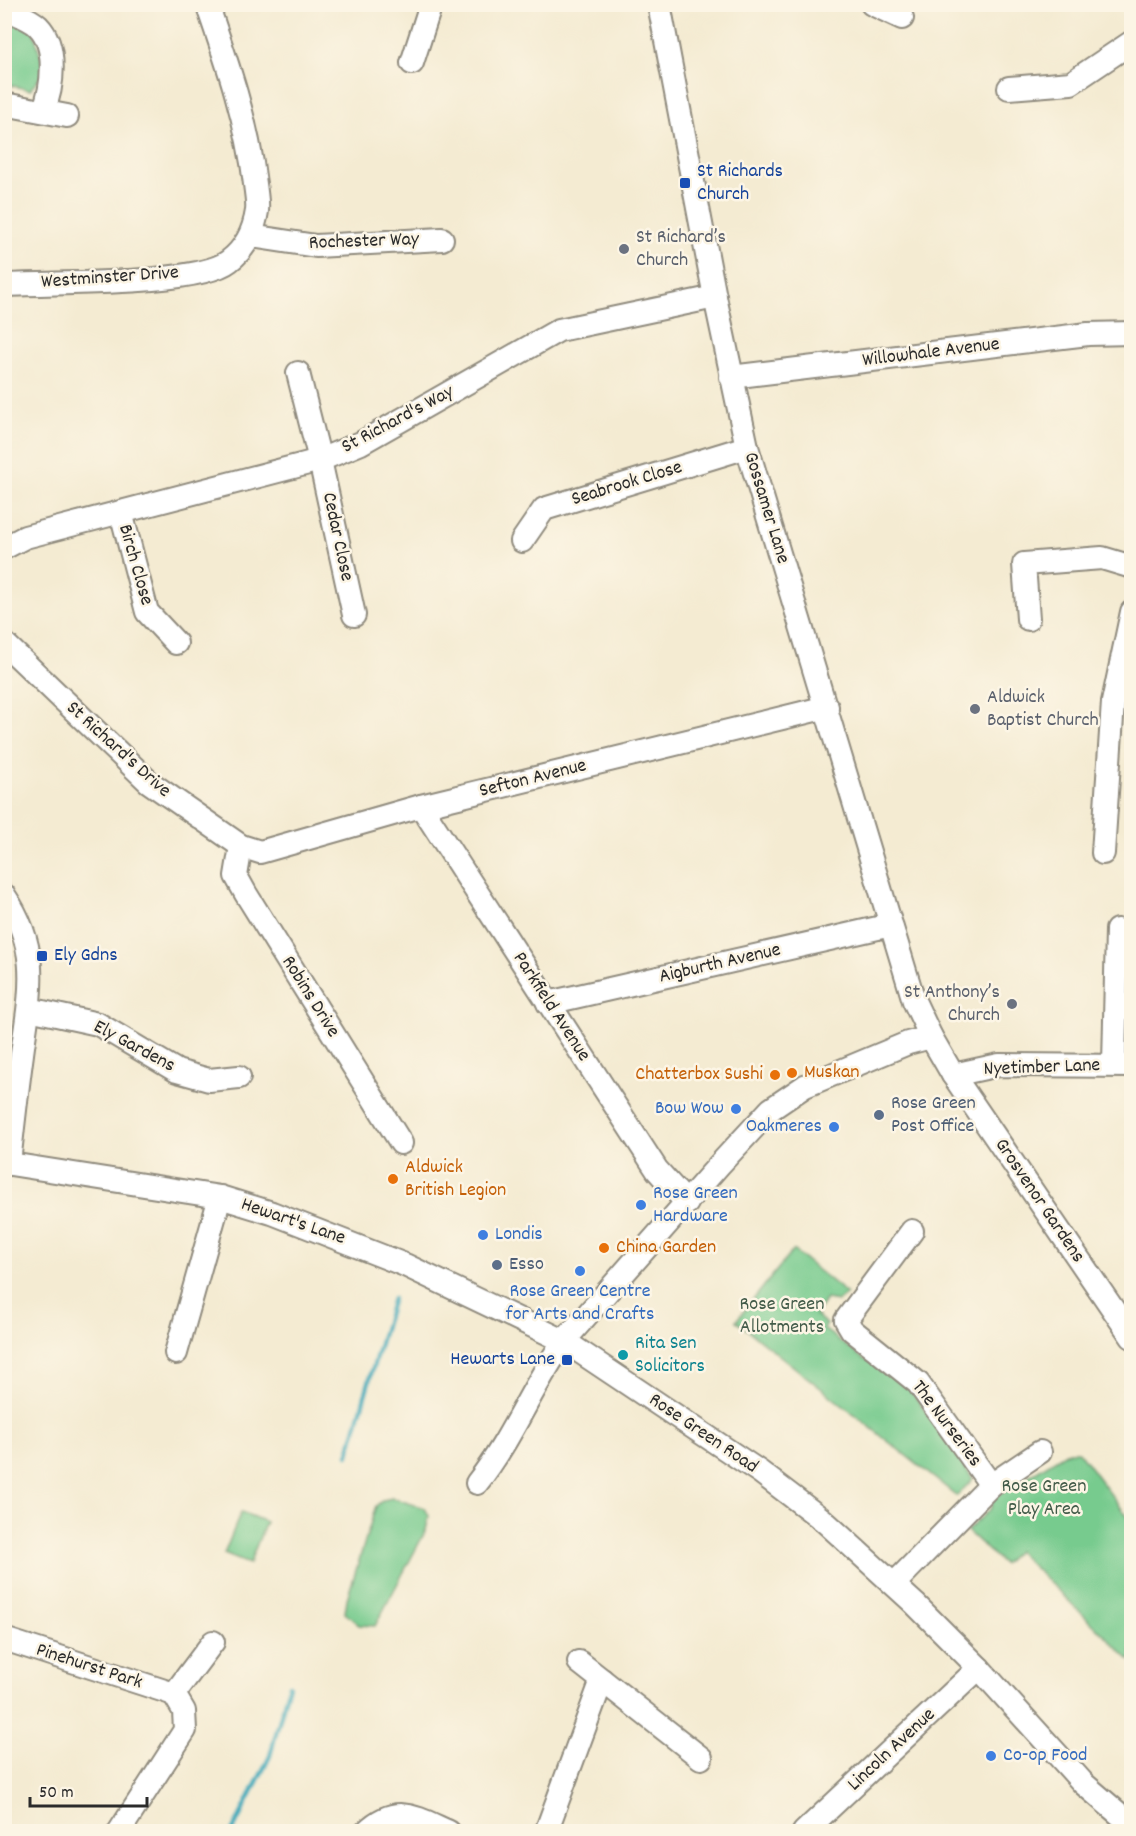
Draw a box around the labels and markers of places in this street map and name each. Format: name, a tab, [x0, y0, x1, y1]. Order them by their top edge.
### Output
place label: St Richards Church	[697, 158, 783, 209]
marker: St Richards Church	[678, 176, 692, 190]
place label: St Richard’s Church	[636, 224, 726, 275]
marker: St Richard’s Church	[617, 242, 631, 256]
place label: Aldwick Baptist Church	[987, 684, 1099, 735]
marker: Aldwick Baptist Church	[968, 702, 982, 716]
place label: Ely Gdns	[54, 942, 118, 970]
marker: Ely Gdns	[35, 949, 49, 963]
place label: St Anthony’s Church	[904, 979, 1000, 1030]
marker: St Anthony’s Church	[1005, 997, 1019, 1011]
place label: Muskan	[804, 1059, 860, 1087]
place label: Chatterbox Sushi	[635, 1061, 763, 1089]
marker: Muskan	[785, 1066, 799, 1080]
marker: Chatterbox Sushi	[768, 1068, 782, 1082]
place label: Rose Green Post Office	[891, 1090, 976, 1141]
place label: Bow Wow	[655, 1095, 724, 1123]
marker: Bow Wow	[729, 1102, 743, 1116]
marker: Rose Green Post Office	[872, 1108, 886, 1122]
place label: Oakmeres	[746, 1113, 822, 1141]
marker: Oakmeres	[827, 1120, 841, 1134]
place label: Aldwick British Legion	[405, 1154, 506, 1205]
marker: Aldwick British Legion	[386, 1172, 400, 1186]
place label: Rose Green Hardware	[653, 1180, 738, 1231]
marker: Rose Green Hardware	[634, 1198, 648, 1212]
place label: Londis	[495, 1221, 543, 1249]
marker: Londis	[476, 1228, 490, 1242]
place label: China Garden	[616, 1234, 716, 1262]
marker: China Garden	[597, 1241, 611, 1255]
place label: Esso	[509, 1251, 544, 1279]
marker: Esso	[490, 1258, 504, 1272]
marker: Rose Green Centre for Arts and Crafts	[573, 1264, 587, 1278]
place label: Rose Green Centre for Arts and Crafts	[506, 1278, 654, 1329]
place label: Rita Sen Solicitors	[635, 1330, 705, 1381]
place label: Hewarts Lane	[450, 1346, 555, 1374]
marker: Rita Sen Solicitors	[616, 1348, 630, 1362]
marker: Hewarts Lane	[560, 1353, 574, 1367]
place label: Co-op Food	[1003, 1742, 1087, 1770]
marker: Co-op Food	[984, 1749, 998, 1763]

